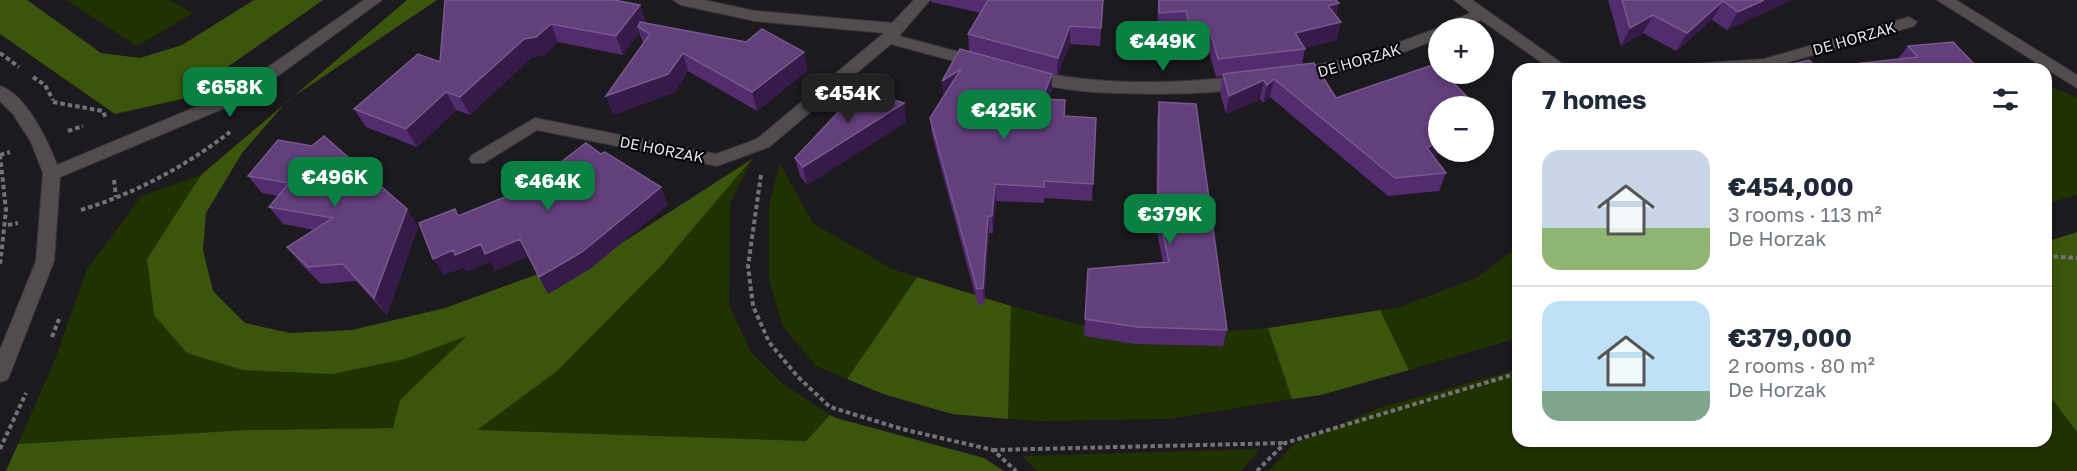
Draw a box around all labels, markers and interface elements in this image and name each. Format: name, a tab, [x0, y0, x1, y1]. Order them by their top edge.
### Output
map controls	[1428, 18, 1494, 162]
button: +	[1428, 18, 1494, 84]
street label: DE HORZAK	[1810, 18, 1898, 58]
pin: €449K	[1121, 21, 1205, 72]
text: €449K	[1130, 28, 1196, 52]
street label: DE HORZAK	[1315, 40, 1403, 80]
pin: €658K	[188, 67, 272, 118]
pin: €454K	[806, 73, 890, 124]
text: €658K	[197, 74, 263, 98]
text: €454K	[815, 80, 881, 104]
icon: filters	[1989, 83, 2022, 116]
text: 7 homes	[1542, 84, 1647, 115]
pin: €425K	[962, 90, 1046, 141]
button: −	[1428, 96, 1494, 162]
text: €425K	[971, 97, 1037, 121]
street label: DE HORZAK	[618, 132, 706, 166]
pin: €496K	[293, 157, 377, 208]
pin: €464K	[506, 161, 590, 212]
text: €496K	[302, 164, 368, 188]
text: €464K	[515, 168, 581, 192]
text: €454,000	[1728, 171, 1854, 202]
icon: home	[1590, 174, 1662, 246]
pin: €379K	[1128, 194, 1212, 245]
text: €379K	[1138, 201, 1202, 225]
text: 3 rooms · 113 m²	[1728, 202, 1882, 226]
text: De Horzak	[1728, 226, 1827, 250]
text: €379,000	[1728, 322, 1852, 353]
icon: home	[1590, 325, 1662, 397]
text: 2 rooms · 80 m²	[1728, 353, 1875, 377]
text: De Horzak	[1728, 377, 1827, 401]

